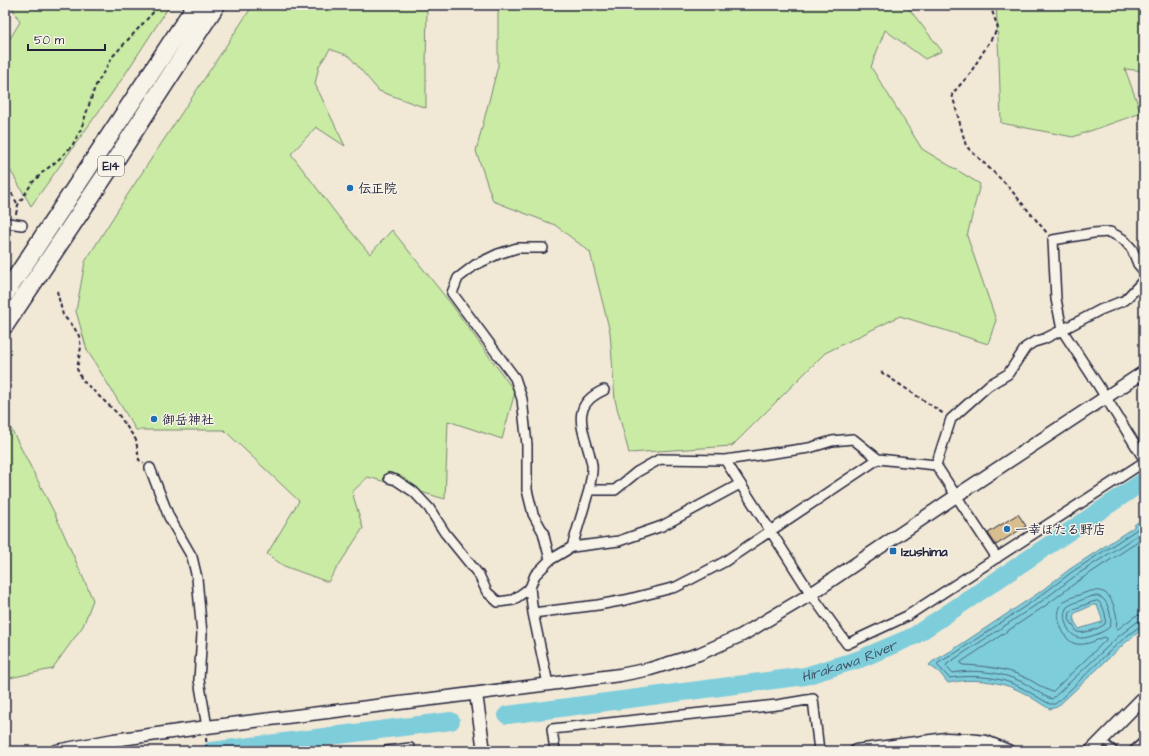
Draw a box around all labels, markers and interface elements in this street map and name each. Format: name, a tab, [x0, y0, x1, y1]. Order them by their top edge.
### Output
scale bar	[28, 26, 105, 52]
text: 50 m	[34, 32, 65, 49]
road number: E14	[98, 156, 124, 176]
place label: 伝正院	[358, 180, 397, 198]
marker: 伝正院	[345, 183, 355, 193]
place label: 御岳神社	[162, 411, 214, 429]
marker: 御岳神社	[149, 414, 159, 424]
place label: 一幸ほたる野店	[1015, 521, 1106, 539]
marker: 一幸ほたる野店	[1002, 524, 1012, 534]
place label: Izushima	[901, 543, 948, 561]
marker: Izushima	[888, 546, 898, 556]
water label: Hirakawa River	[799, 635, 901, 688]

